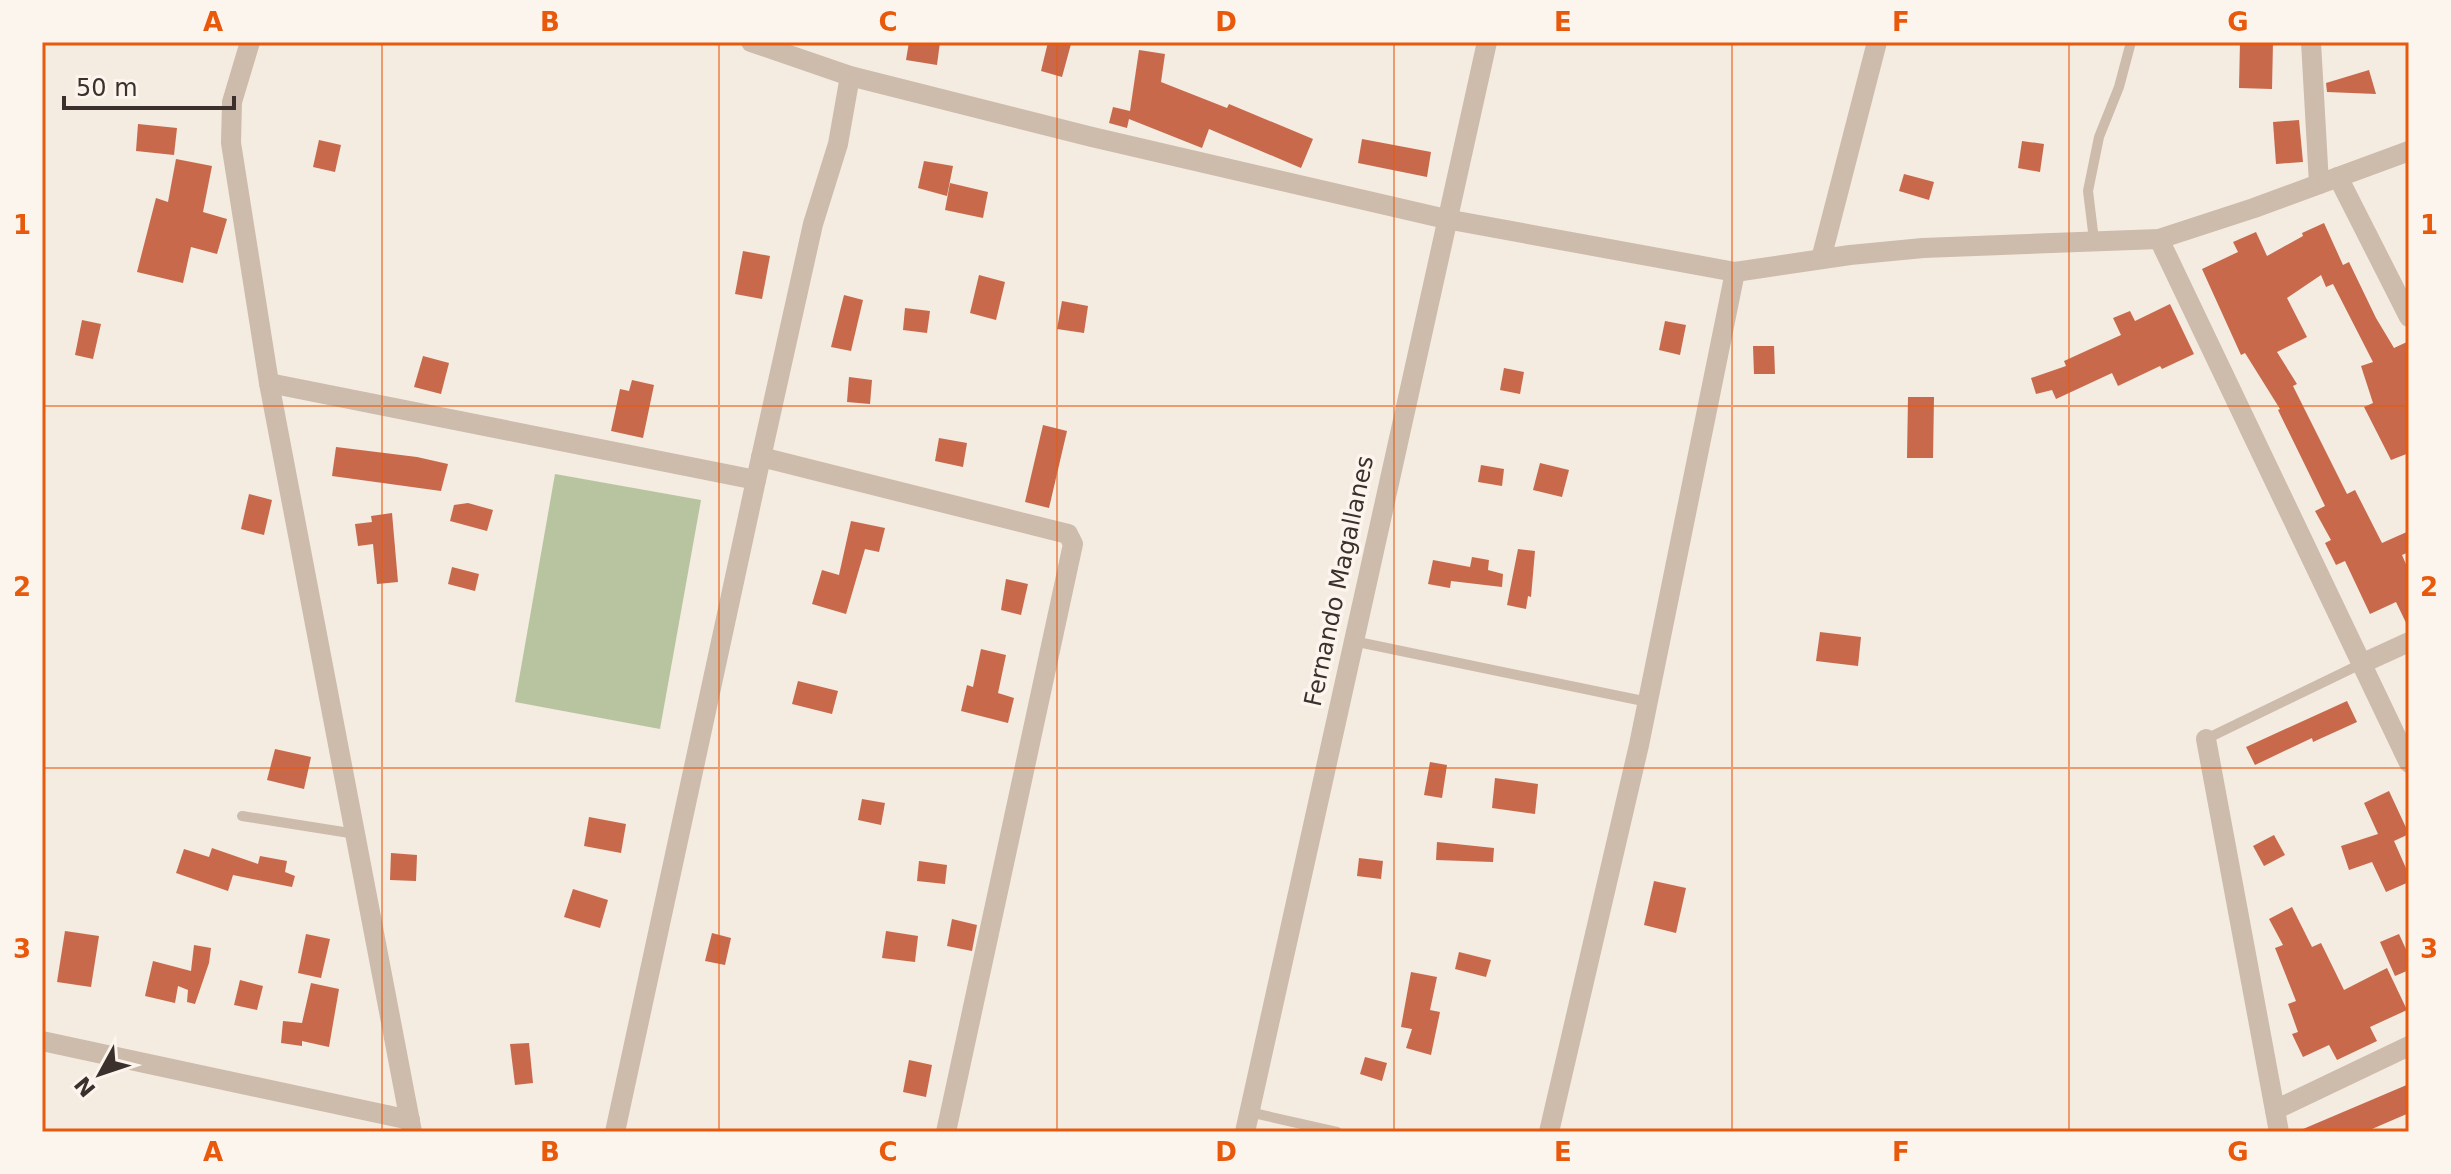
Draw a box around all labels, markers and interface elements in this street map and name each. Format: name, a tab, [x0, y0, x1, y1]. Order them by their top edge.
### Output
text: A	[203, 7, 223, 37]
text: B	[540, 7, 560, 37]
text: C	[878, 7, 898, 37]
text: D	[1215, 7, 1237, 37]
text: E	[1554, 7, 1572, 37]
text: F	[1892, 7, 1910, 37]
text: G	[2227, 7, 2249, 37]
scale bar	[64, 60, 234, 110]
text: 50 m	[76, 74, 138, 102]
text: 1	[13, 210, 31, 240]
text: 1	[2420, 210, 2438, 240]
street label: Fernando Magallanes	[1299, 453, 1379, 709]
text: 2	[13, 572, 31, 602]
text: 2	[2420, 572, 2438, 602]
text: 3	[13, 934, 31, 964]
text: 3	[2420, 934, 2438, 964]
north arrow	[60, 1034, 140, 1114]
text: N	[70, 1071, 101, 1102]
text: A	[203, 1137, 223, 1167]
text: B	[540, 1137, 560, 1167]
text: C	[878, 1137, 898, 1167]
text: D	[1215, 1137, 1237, 1167]
text: E	[1554, 1137, 1572, 1167]
text: F	[1892, 1137, 1910, 1167]
text: G	[2227, 1137, 2249, 1167]

